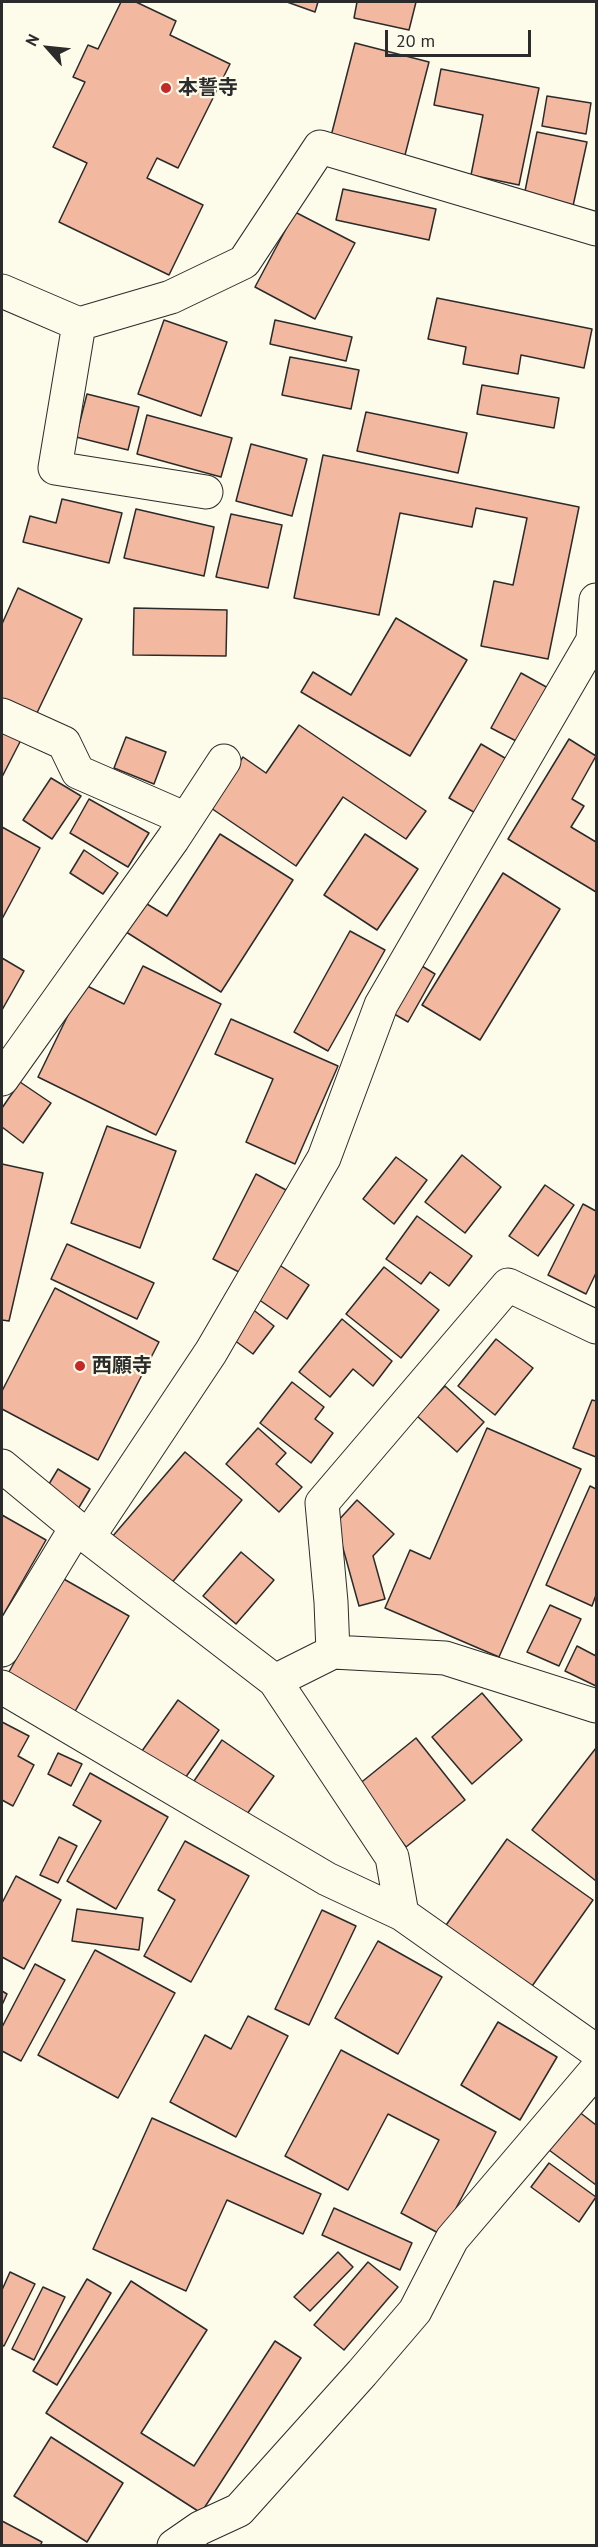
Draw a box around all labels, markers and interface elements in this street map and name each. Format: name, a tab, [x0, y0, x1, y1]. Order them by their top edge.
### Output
north arrow	[18, 18, 78, 78]
scale bar	[388, 18, 534, 56]
text: 20 m	[396, 29, 435, 52]
text: N	[21, 31, 43, 49]
place label: 本誓寺	[178, 76, 238, 100]
marker: 本誓寺	[159, 81, 173, 95]
place label: 西願寺	[92, 1354, 152, 1378]
marker: 西願寺	[73, 1359, 87, 1373]

